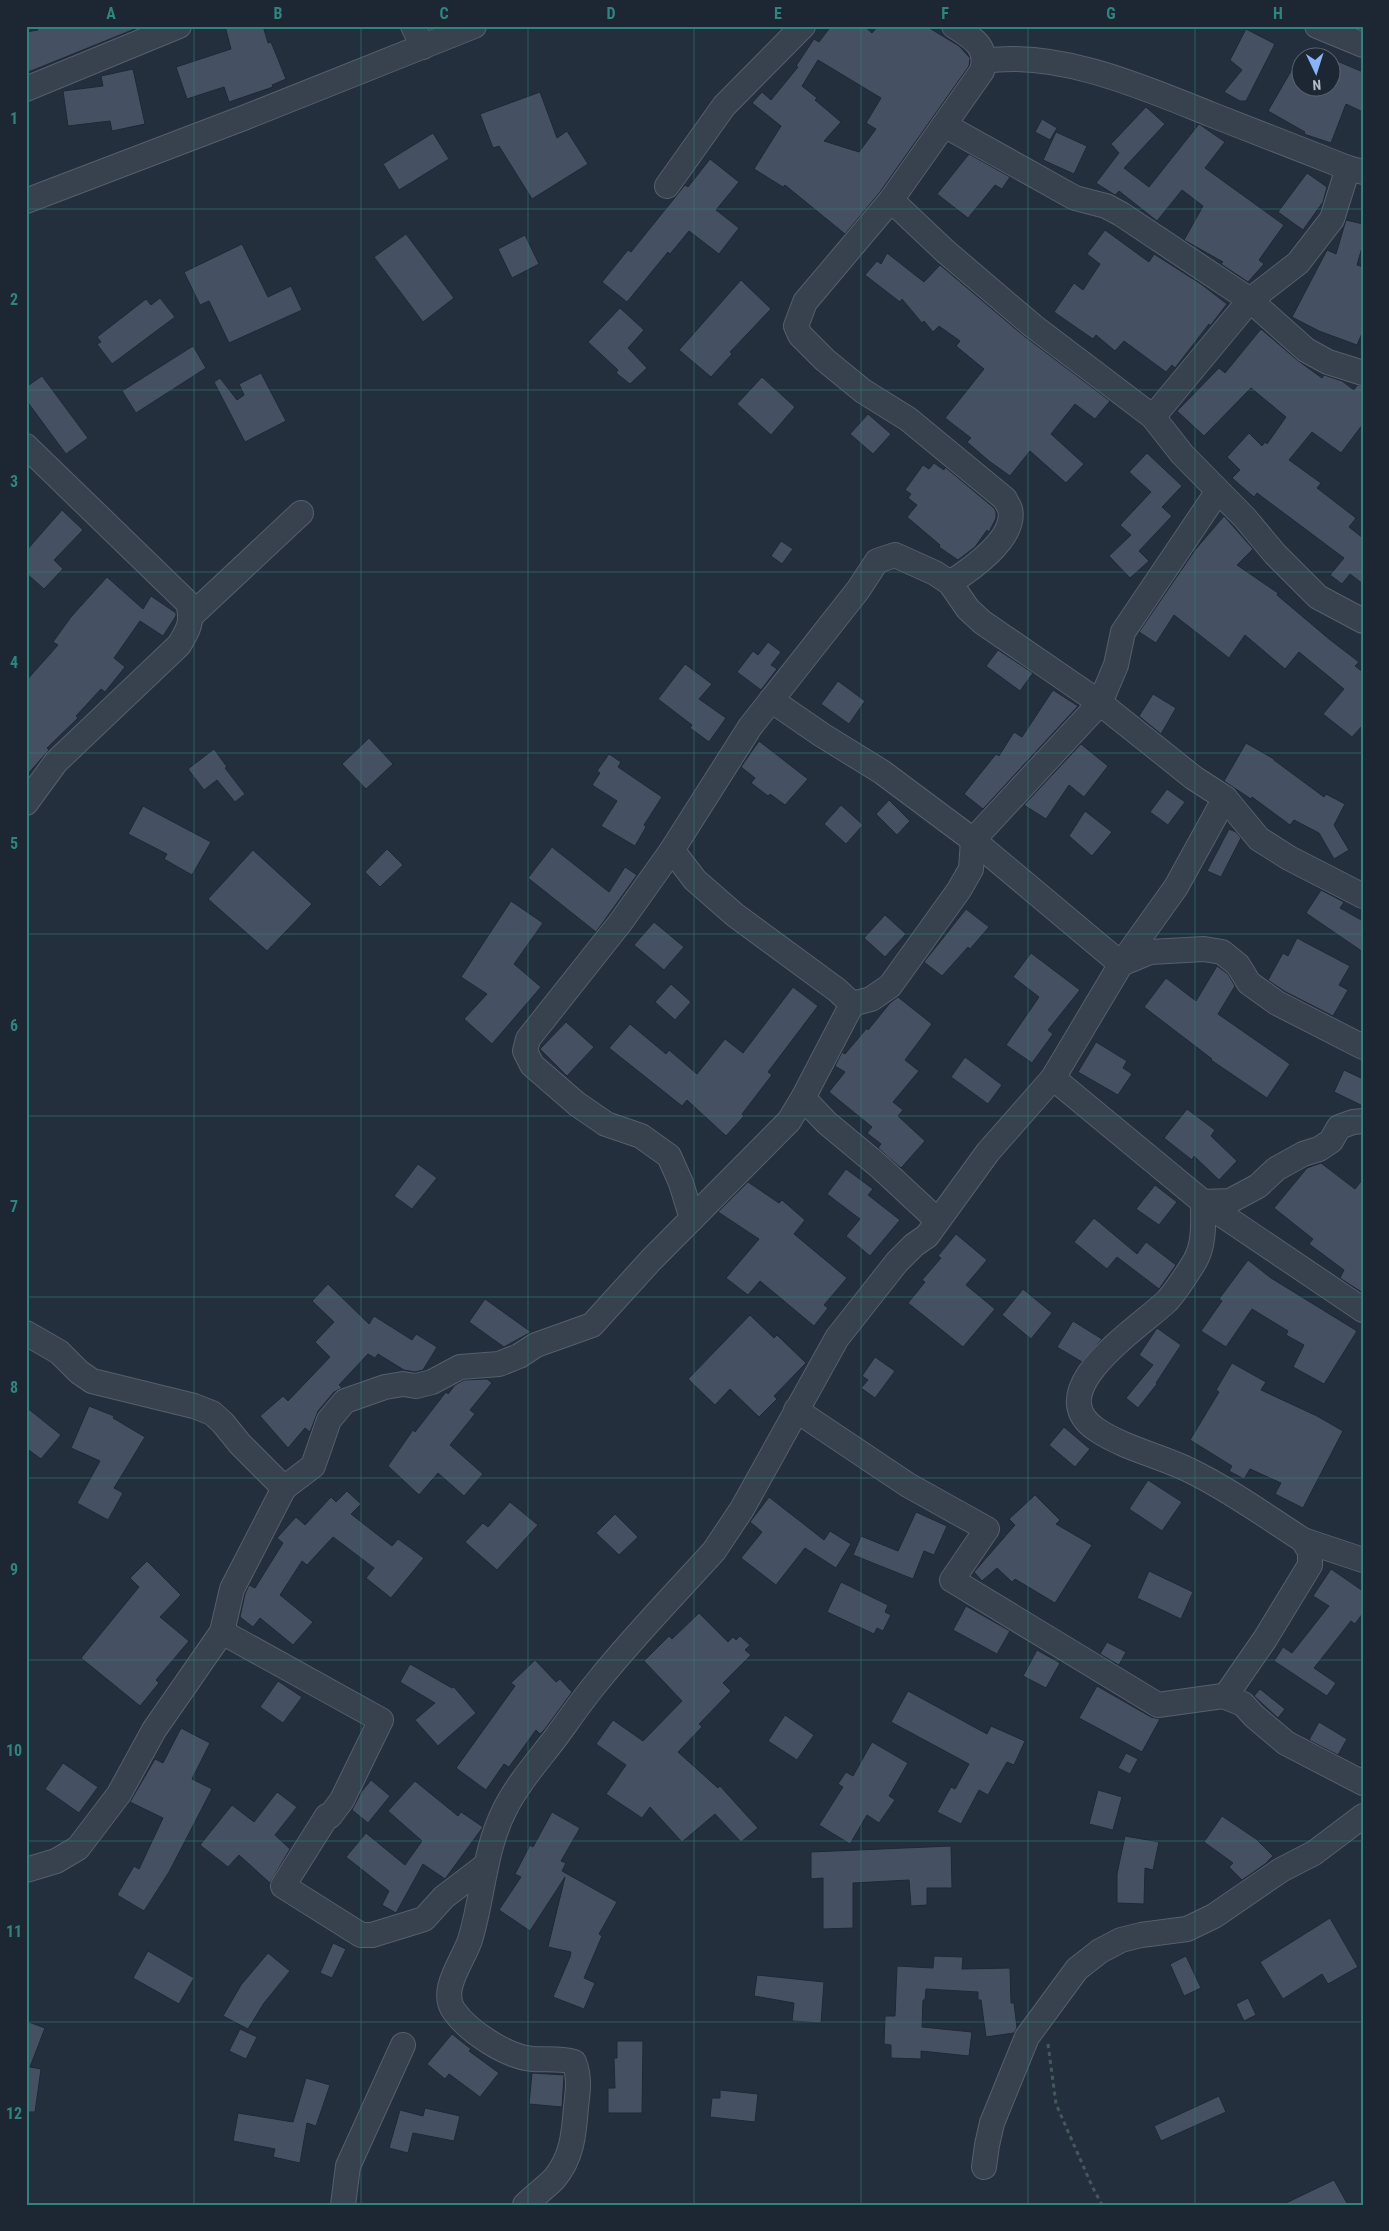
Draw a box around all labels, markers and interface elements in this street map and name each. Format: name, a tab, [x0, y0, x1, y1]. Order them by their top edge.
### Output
text: A	[106, 4, 116, 23]
text: B	[274, 4, 283, 23]
text: C	[439, 4, 449, 23]
text: D	[606, 4, 616, 23]
text: E	[774, 4, 782, 23]
text: F	[941, 4, 949, 23]
text: G	[1106, 4, 1116, 23]
text: H	[1273, 4, 1283, 23]
north arrow	[1292, 48, 1342, 98]
text: N	[1312, 77, 1322, 93]
text: 1	[10, 109, 18, 128]
text: 2	[10, 290, 18, 309]
text: 3	[10, 472, 18, 491]
text: 4	[10, 653, 18, 672]
text: 5	[10, 834, 18, 853]
text: 6	[10, 1016, 18, 1035]
text: 7	[10, 1197, 18, 1216]
text: 8	[10, 1378, 18, 1397]
text: 9	[10, 1560, 18, 1579]
text: 10	[6, 1741, 22, 1760]
text: 11	[6, 1922, 22, 1941]
text: 12	[6, 2104, 22, 2123]

